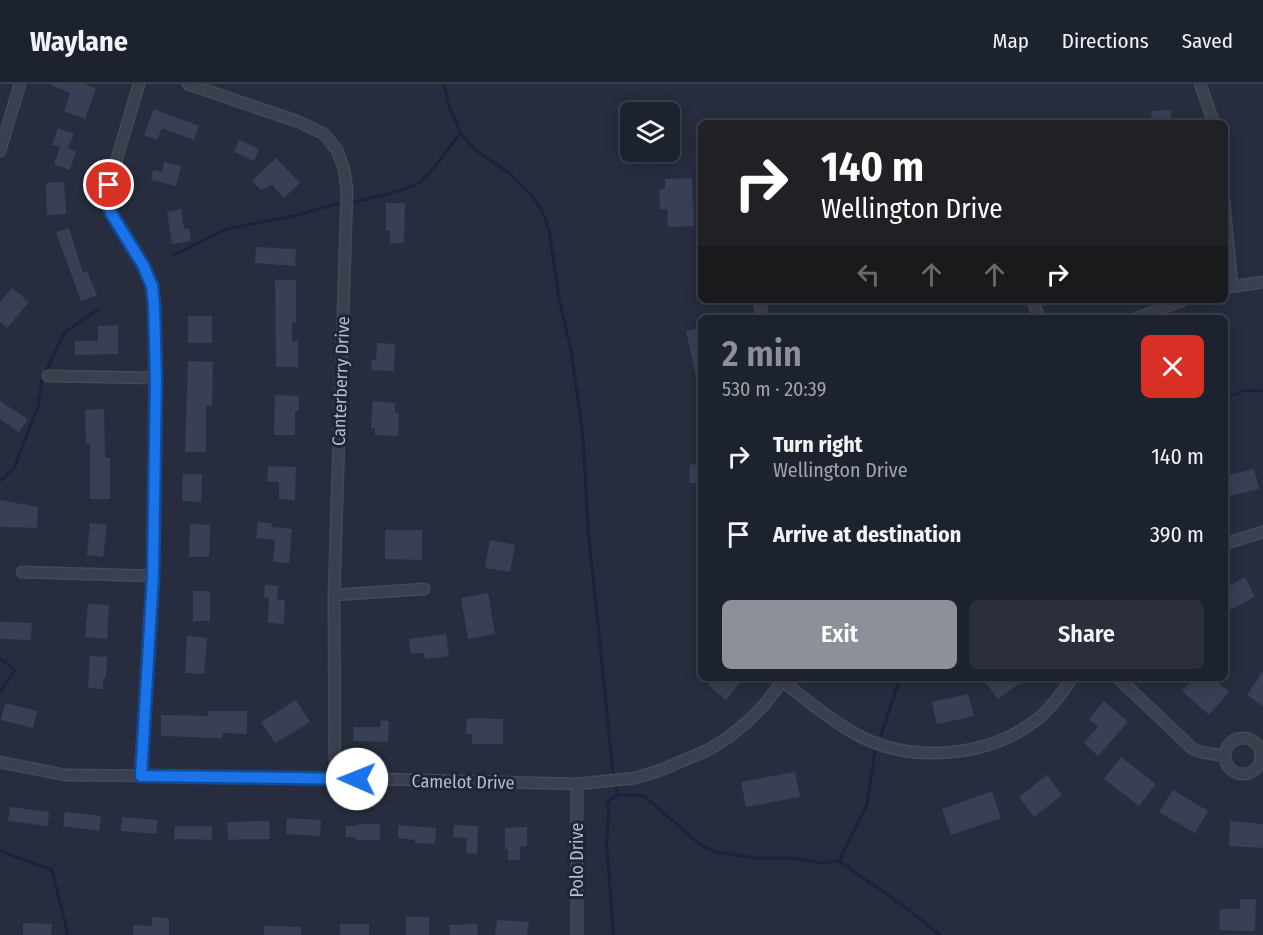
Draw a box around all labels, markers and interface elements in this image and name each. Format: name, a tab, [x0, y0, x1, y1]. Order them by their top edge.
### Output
text: Waylane	[30, 25, 128, 58]
text: Map	[992, 28, 1029, 54]
text: Directions	[1062, 28, 1149, 54]
text: Saved	[1182, 28, 1233, 54]
map controls	[620, 102, 680, 162]
button: layers	[620, 102, 680, 162]
text: 140 m	[821, 142, 924, 192]
icon: right	[722, 144, 800, 222]
pin	[83, 159, 134, 210]
icon: arrive	[92, 168, 125, 201]
text: Wellington Drive	[821, 193, 1003, 225]
icon: left	[852, 258, 885, 291]
icon: ahead	[915, 258, 948, 291]
icon: ahead	[978, 258, 1011, 291]
icon: right	[1041, 258, 1074, 291]
street label: Canterberry Drive	[328, 316, 354, 446]
text: 2 min	[722, 332, 802, 376]
button: close	[1141, 335, 1204, 398]
text: 530 m · 20:39	[722, 377, 826, 401]
text: Turn right	[773, 431, 862, 458]
icon: right	[722, 440, 755, 473]
text: 140 m	[1151, 443, 1204, 470]
text: Wellington Drive	[773, 458, 908, 482]
icon: arrive	[722, 518, 755, 551]
text: Arrive at destination	[773, 521, 961, 548]
text: 390 m	[1150, 521, 1204, 548]
button: Exit	[722, 600, 957, 669]
button: Share	[969, 600, 1204, 669]
position arrow	[325, 747, 389, 811]
street label: Camelot Drive	[411, 770, 515, 794]
street label: Polo Drive	[566, 822, 588, 897]

